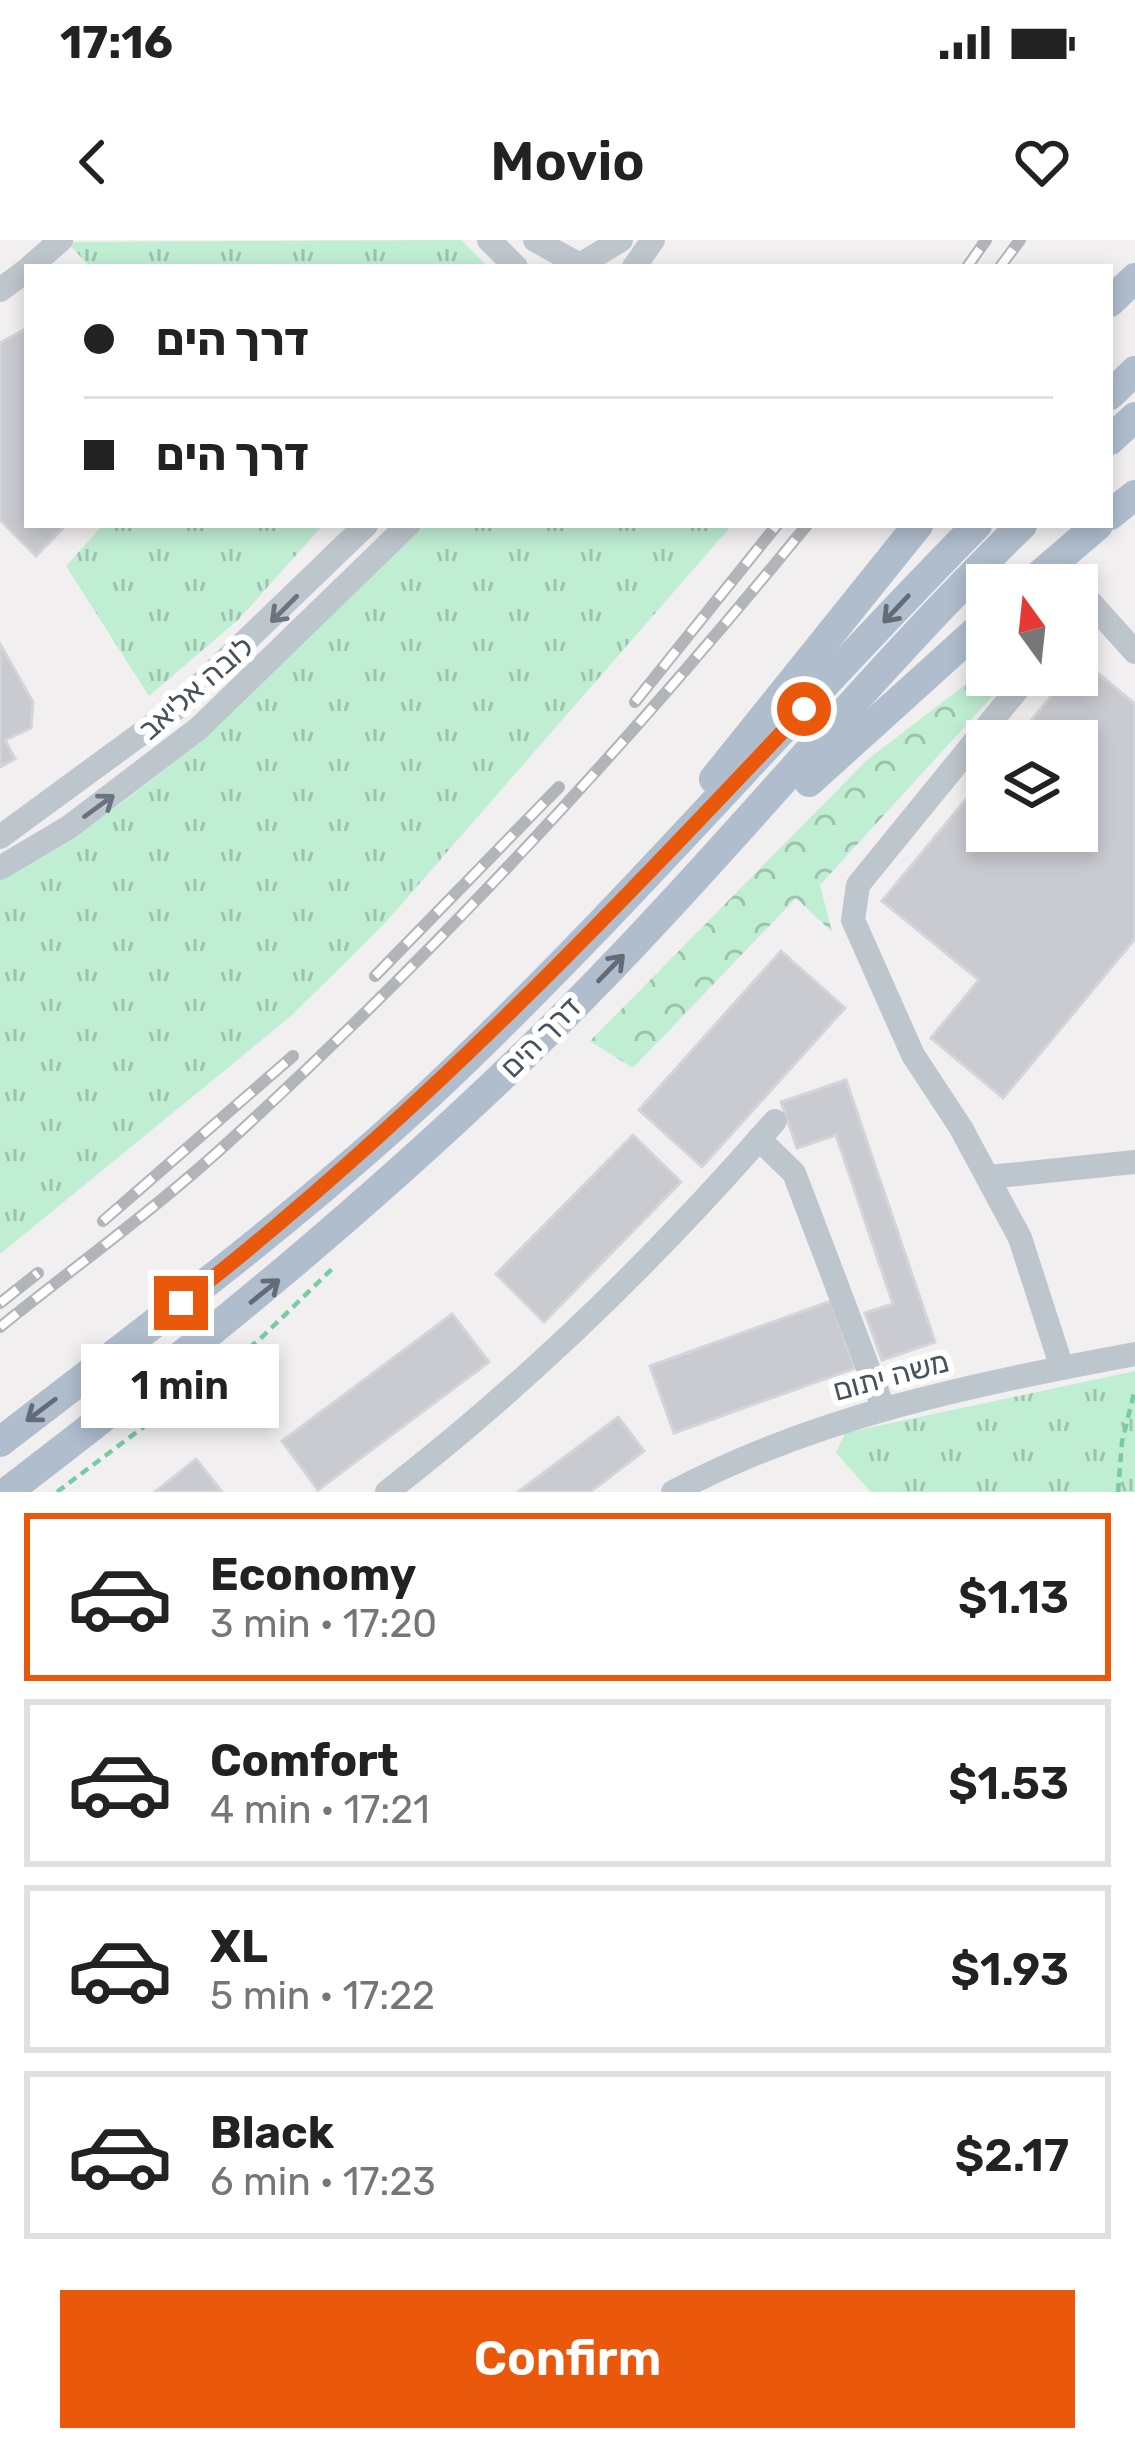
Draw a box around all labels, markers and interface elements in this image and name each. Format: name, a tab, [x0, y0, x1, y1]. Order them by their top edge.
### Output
text: 17:16	[60, 16, 173, 69]
icon: back	[60, 129, 126, 195]
icon: heart	[1009, 129, 1075, 195]
text: Movio	[490, 130, 645, 194]
text: דרך הים	[156, 313, 309, 366]
text: דרך הים	[156, 428, 309, 481]
north arrow	[966, 564, 1098, 696]
map controls	[966, 564, 1098, 852]
one-way arrow	[269, 593, 299, 623]
one-way arrow	[882, 594, 910, 624]
street label: לובה אליאב	[131, 629, 261, 747]
route start	[777, 682, 831, 736]
button: layers	[966, 720, 1098, 852]
one-way arrow	[82, 793, 115, 819]
one-way arrow	[596, 953, 625, 983]
street label: דרך הים	[493, 989, 589, 1085]
route end	[154, 1276, 208, 1330]
one-way arrow	[249, 1278, 280, 1305]
street label: משה יתום	[829, 1343, 953, 1409]
callout: 1 min	[82, 1345, 280, 1429]
text: 1 min	[131, 1363, 229, 1409]
one-way arrow	[25, 1397, 58, 1423]
icon: car	[66, 1543, 174, 1651]
text: Economy	[210, 1548, 416, 1601]
text: $1.13	[958, 1571, 1069, 1624]
text: 3 min · 17:20	[210, 1601, 437, 1647]
icon: car	[66, 1729, 174, 1837]
text: Comfort	[210, 1734, 399, 1787]
text: $1.53	[948, 1757, 1069, 1810]
text: 4 min · 17:21	[210, 1787, 430, 1833]
icon: car	[66, 1915, 174, 2023]
text: XL	[210, 1920, 268, 1973]
text: $1.93	[951, 1943, 1069, 1996]
text: 5 min · 17:22	[210, 1973, 435, 2019]
icon: car	[66, 2101, 174, 2209]
text: Black	[210, 2106, 334, 2159]
text: $2.17	[955, 2129, 1069, 2182]
text: 6 min · 17:23	[210, 2159, 436, 2205]
button: Confirm	[60, 2290, 1075, 2428]

